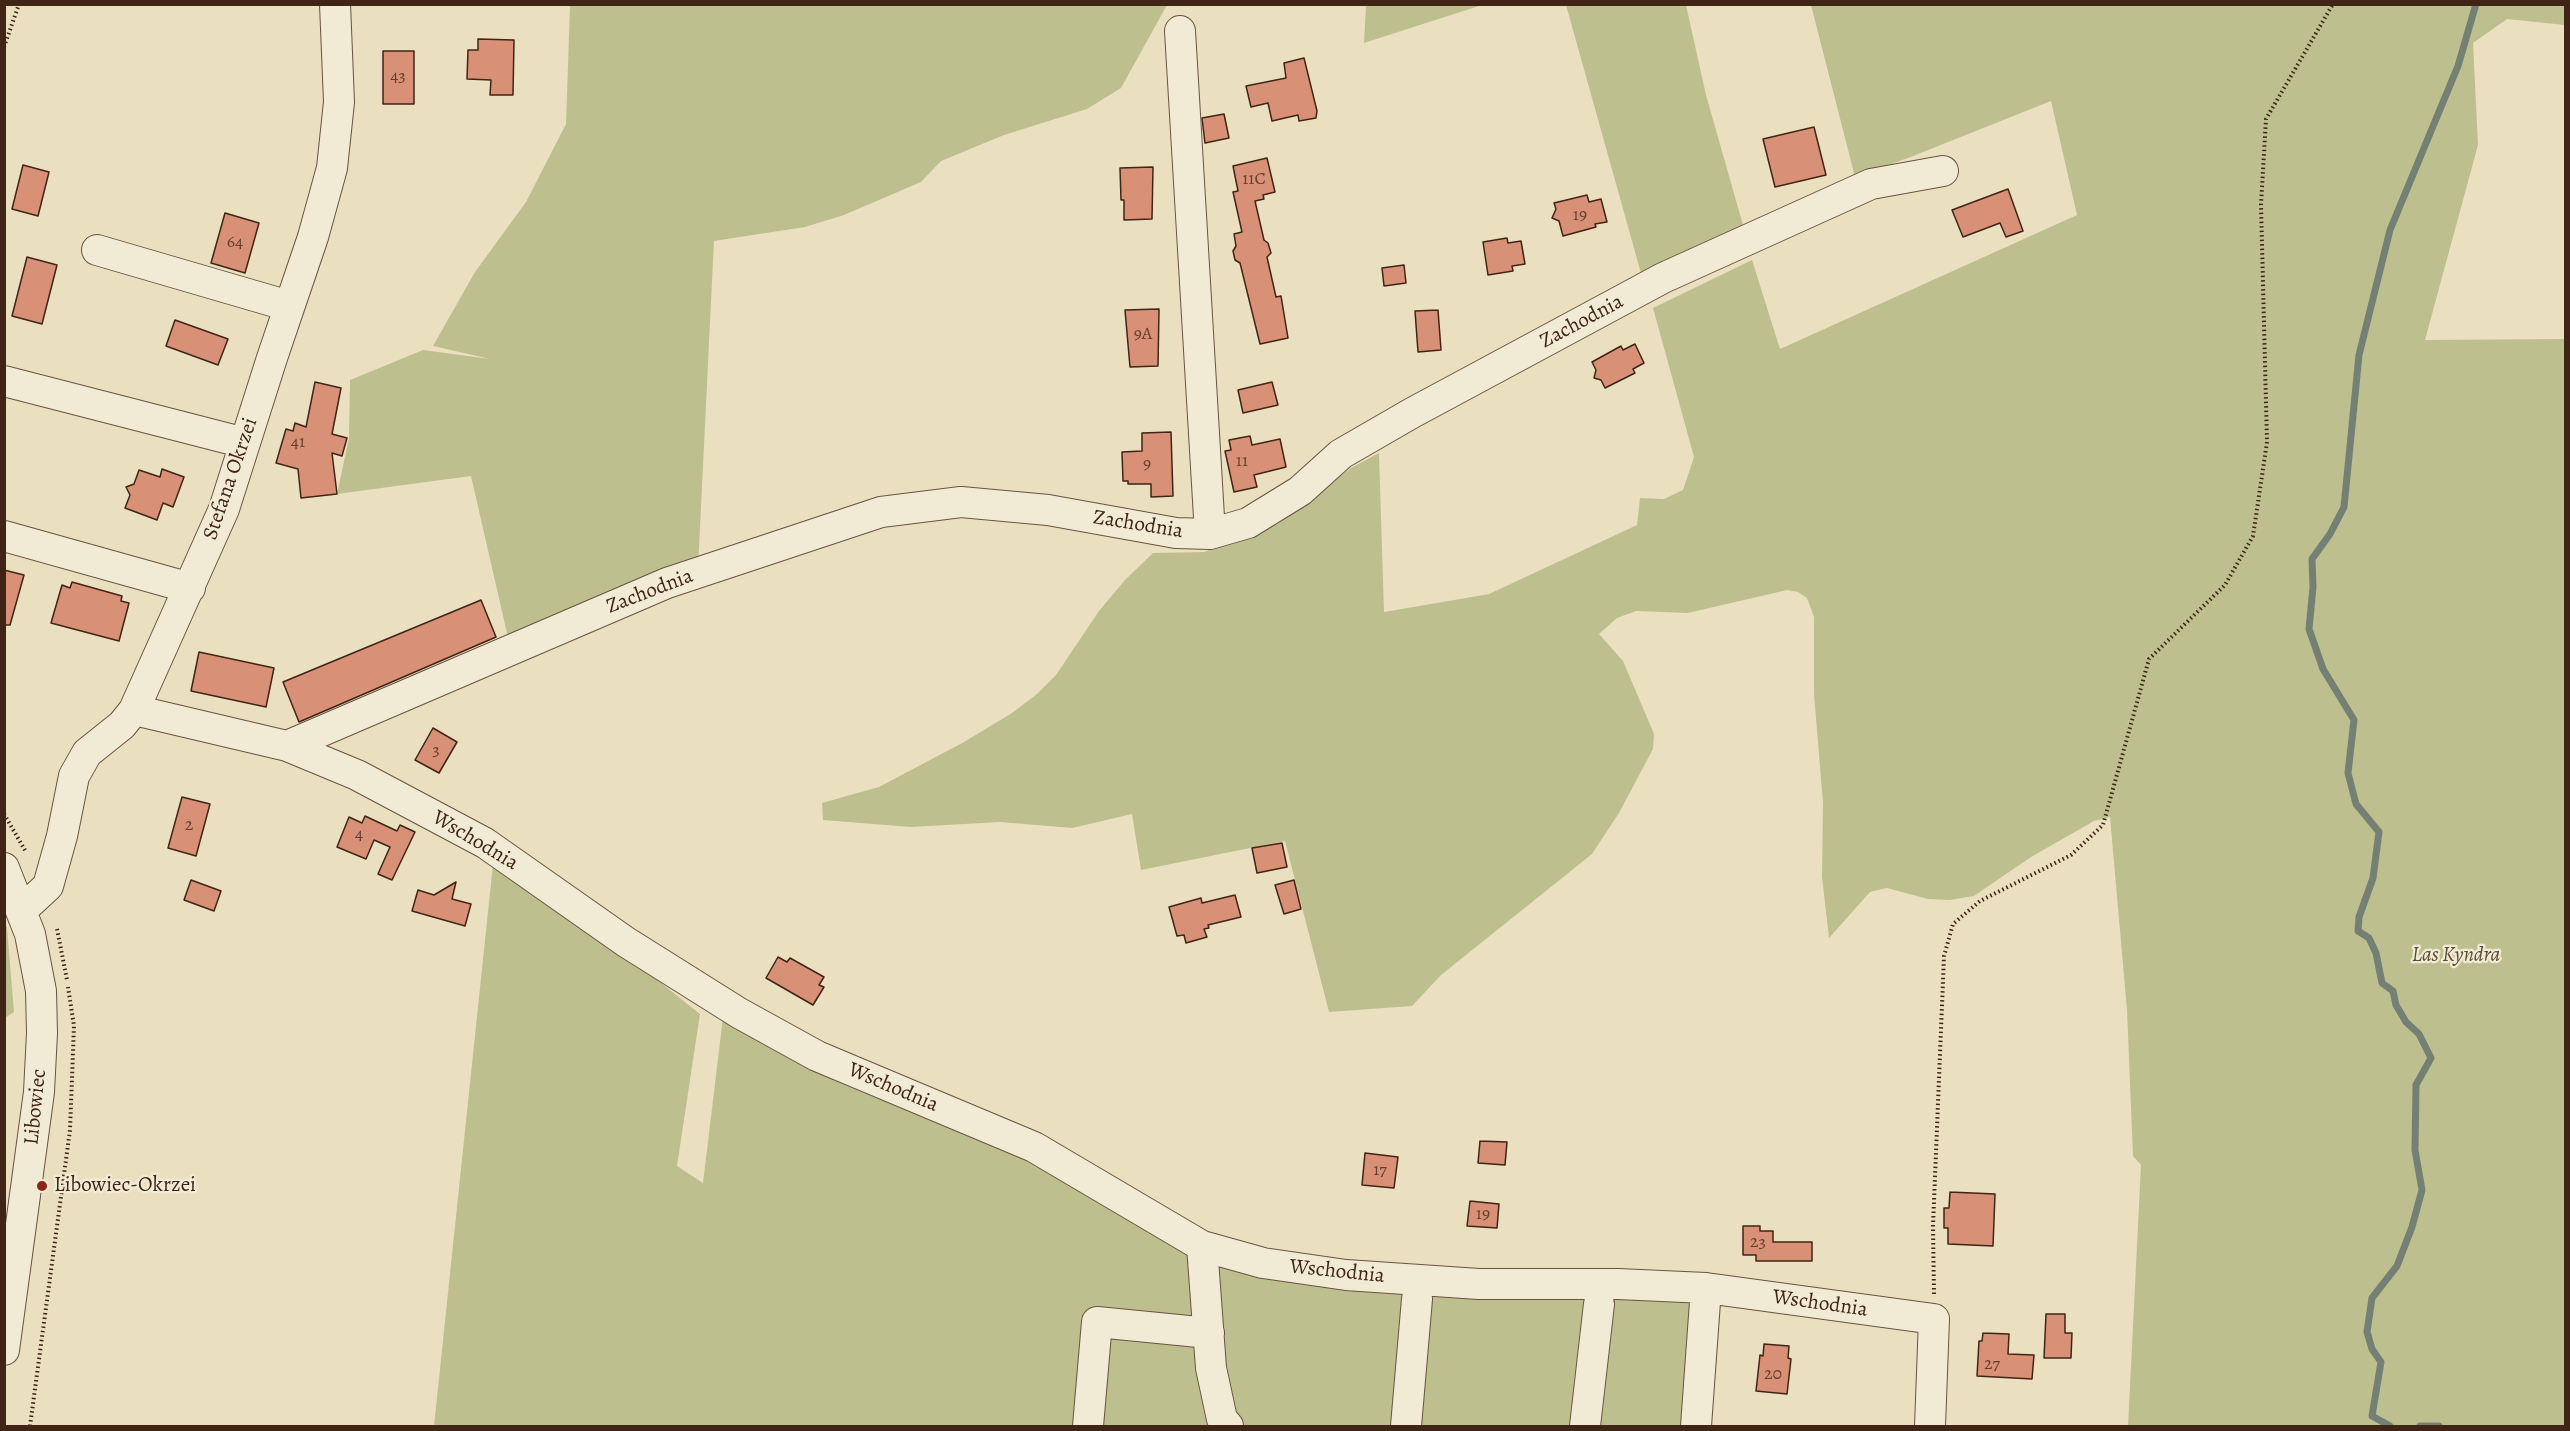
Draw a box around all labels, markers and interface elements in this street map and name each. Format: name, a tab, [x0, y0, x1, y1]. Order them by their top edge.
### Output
house number: 43	[390, 66, 406, 88]
house number: 11C	[1242, 169, 1266, 191]
house number: 19	[1573, 205, 1587, 227]
house number: 64	[227, 232, 243, 254]
street label: Zachodnia	[1536, 290, 1628, 354]
house number: 9A	[1134, 324, 1152, 346]
street label: Stefana Okrzei	[198, 415, 264, 543]
house number: 41	[291, 432, 305, 454]
house number: 11	[1236, 451, 1248, 473]
house number: 9	[1143, 454, 1151, 476]
street label: Zachodnia	[1091, 505, 1185, 545]
street label: Zachodnia	[603, 564, 697, 620]
house number: 3	[432, 740, 440, 762]
street label: Wschodnia	[428, 806, 522, 876]
house number: 2	[185, 815, 193, 837]
house number: 4	[355, 824, 363, 846]
park label: Las Kyndra	[2412, 943, 2500, 969]
street label: Wschodnia	[844, 1058, 942, 1118]
street label: Libowiec	[19, 1068, 53, 1146]
house number: 17	[1373, 1160, 1387, 1182]
place label: Libowiec-Okrzei	[54, 1173, 196, 1199]
marker: Libowiec-Okrzei	[35, 1179, 49, 1193]
house number: 19	[1476, 1204, 1490, 1226]
house number: 23	[1750, 1232, 1766, 1254]
street label: Wschodnia	[1288, 1254, 1386, 1290]
street label: Wschodnia	[1771, 1285, 1869, 1323]
house number: 27	[1984, 1354, 2000, 1376]
house number: 20	[1764, 1364, 1782, 1386]

